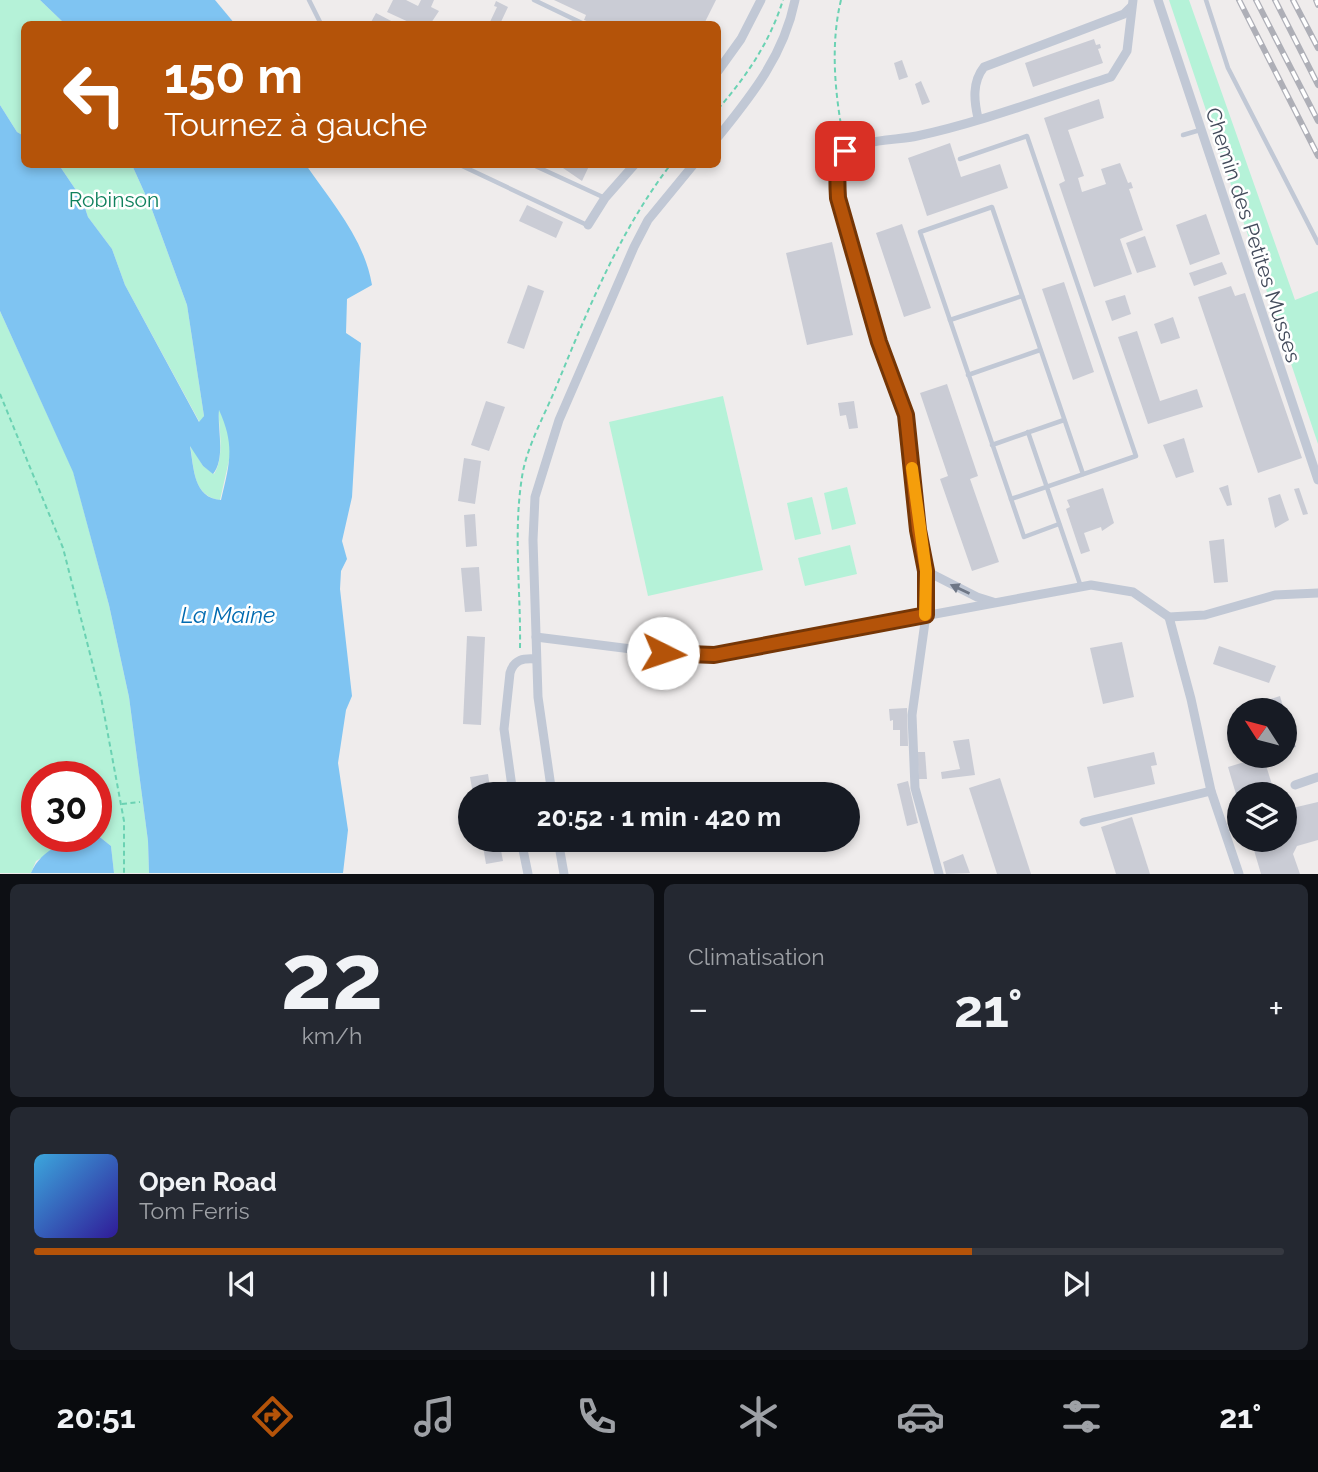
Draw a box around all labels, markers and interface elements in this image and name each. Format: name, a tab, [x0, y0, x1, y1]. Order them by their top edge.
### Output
text: 150 m	[164, 47, 303, 104]
icon: left	[49, 49, 140, 140]
street label: Chemin des Petites Musses	[1200, 104, 1307, 365]
text: Tournez à gauche	[164, 106, 427, 143]
pin	[815, 121, 875, 181]
icon: arrive	[826, 132, 864, 170]
park label: Robinson	[69, 187, 159, 212]
one-way arrow	[950, 583, 970, 595]
water label: La Maine	[181, 601, 275, 628]
position arrow	[626, 616, 700, 690]
north arrow	[1227, 698, 1297, 768]
map controls	[1227, 698, 1297, 852]
speed limit sign: 30	[21, 761, 112, 852]
button: layers	[1227, 782, 1297, 852]
text: 20:52 · 1 min · 420 m	[537, 802, 781, 832]
text: 22	[281, 923, 383, 1030]
text: Climatisation	[688, 943, 825, 970]
text: 21°	[954, 978, 1023, 1039]
text: −	[688, 986, 708, 1031]
text: +	[1268, 986, 1284, 1031]
text: km/h	[302, 1022, 362, 1049]
text: Open Road	[139, 1167, 277, 1197]
text: Tom Ferris	[139, 1197, 250, 1224]
icon: previous	[223, 1265, 261, 1303]
icon: pause	[640, 1265, 678, 1303]
icon: next	[1057, 1265, 1095, 1303]
icon: directions	[248, 1392, 297, 1441]
icon: music	[410, 1392, 459, 1441]
icon: phone	[572, 1392, 621, 1441]
icon: climate	[734, 1392, 783, 1441]
icon: car	[896, 1392, 945, 1441]
icon: filters	[1057, 1392, 1106, 1441]
text: 20:51	[56, 1398, 136, 1435]
text: 21°	[1219, 1398, 1261, 1435]

